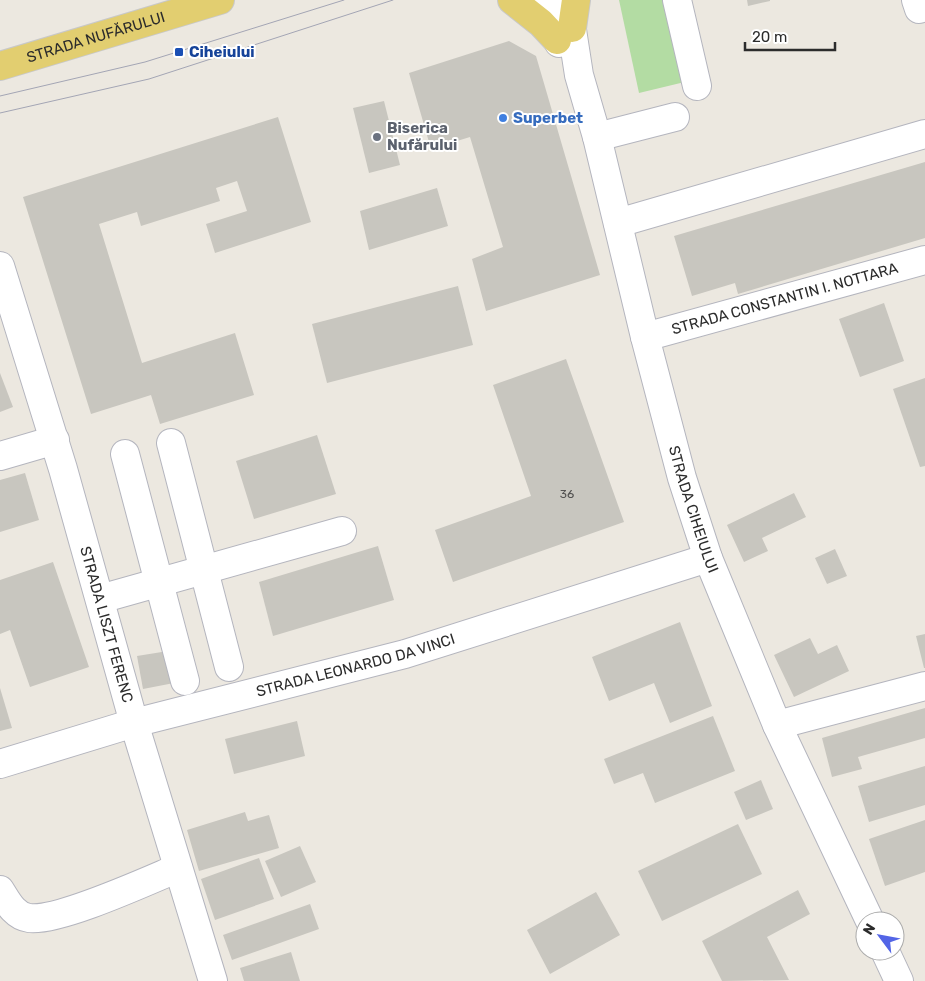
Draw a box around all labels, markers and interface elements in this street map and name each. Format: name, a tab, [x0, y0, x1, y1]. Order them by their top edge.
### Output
street label: STRADA NUFĂRULUI	[24, 8, 167, 67]
scale bar	[745, 20, 835, 52]
text: 20 m	[752, 28, 787, 46]
place label: Ciheiului	[189, 43, 255, 61]
marker: Ciheiului	[173, 46, 185, 58]
place label: Superbet	[513, 109, 583, 127]
marker: Superbet	[497, 112, 509, 124]
place label: Biserica Nufărului	[387, 119, 457, 154]
marker: Biserica Nufărului	[371, 131, 383, 143]
street label: STRADA CONSTANTIN I. NOTTARA	[670, 259, 900, 338]
street label: STRADA CIHEIULUI	[665, 444, 722, 576]
house number: 36	[560, 487, 574, 501]
street label: STRADA LISZT FERENC	[76, 544, 137, 705]
street label: STRADA LEONARDO DA VINCI	[254, 630, 457, 701]
north arrow	[855, 911, 905, 961]
text: N	[860, 921, 879, 938]

